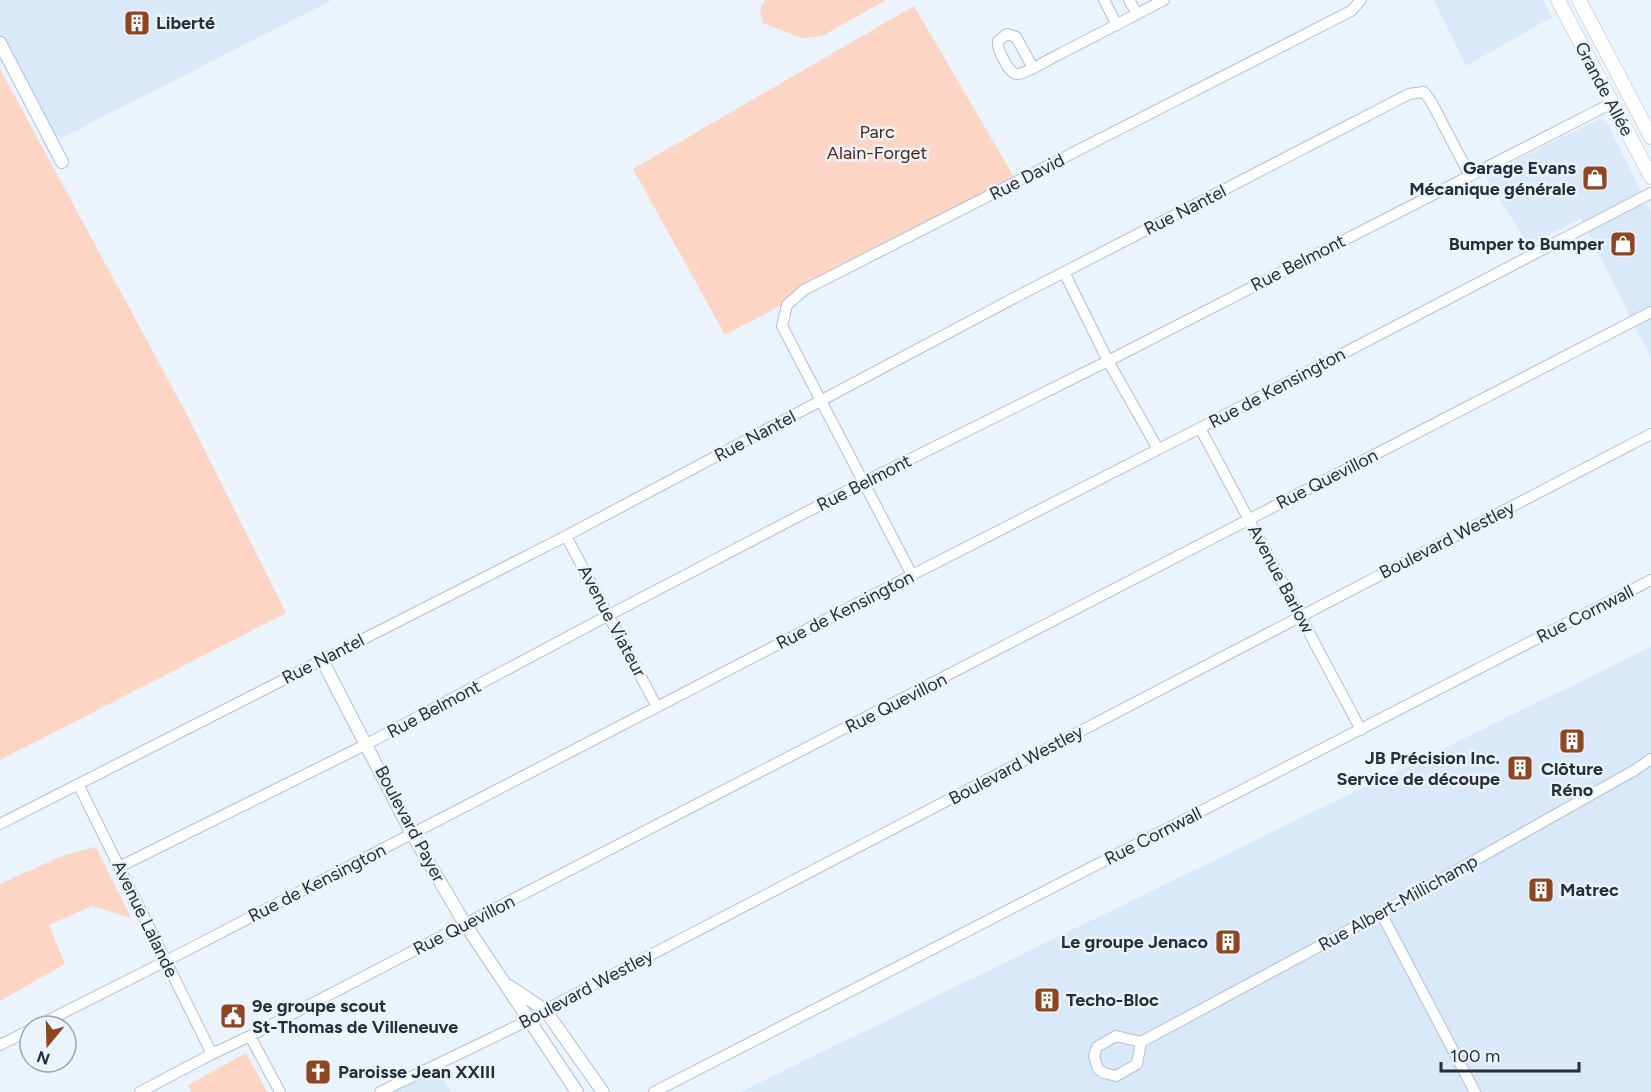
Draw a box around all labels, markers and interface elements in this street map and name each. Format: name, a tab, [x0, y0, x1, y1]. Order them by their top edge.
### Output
building icon: Liberté	[122, 8, 152, 38]
place label: Liberté	[156, 12, 215, 34]
street label: Grande Allée	[1570, 38, 1638, 140]
park label: Parc Alain-Forget	[827, 121, 927, 164]
street label: Rue David	[986, 149, 1068, 205]
place label: Garage Evans Mécanique générale	[1409, 157, 1577, 200]
shop icon: Garage Evans Mécanique générale	[1580, 163, 1610, 193]
street label: Rue Nantel	[1140, 180, 1230, 240]
shop icon: Bumper to Bumper	[1608, 229, 1638, 259]
street label: Rue Belmont	[1247, 230, 1349, 296]
place label: Bumper to Bumper	[1449, 233, 1604, 255]
street label: Rue de Kensington	[1205, 343, 1349, 433]
street label: Rue Nantel	[710, 405, 800, 467]
street label: Rue Quevillon	[1272, 444, 1382, 514]
street label: Rue Belmont	[813, 450, 915, 516]
street label: Boulevard Westley	[1376, 496, 1519, 584]
street label: Avenue Barlow	[1243, 521, 1319, 637]
street label: Avenue Viateur	[573, 561, 651, 681]
street label: Rue de Kensington	[772, 566, 918, 654]
street label: Rue Cornwall	[1533, 580, 1637, 648]
street label: Rue Nantel	[278, 629, 368, 689]
street label: Rue Quevillon	[841, 668, 951, 738]
street label: Rue Belmont	[383, 675, 485, 743]
street label: Boulevard Westley	[945, 720, 1087, 810]
building icon: Clôture Réno	[1557, 726, 1587, 756]
place label: JB Précision Inc. Service de découpe	[1336, 747, 1500, 790]
building icon: JB Précision Inc. Service de découpe	[1505, 753, 1535, 783]
place label: Clôture Réno	[1541, 758, 1603, 801]
street label: Boulevard Payer	[370, 762, 450, 886]
street label: Rue Cornwall	[1101, 802, 1205, 870]
street label: Rue de Kensington	[244, 839, 390, 927]
street label: Rue Albert-Millichamp	[1314, 850, 1482, 956]
street label: Avenue Lalande	[107, 857, 183, 981]
building icon: Matrec	[1526, 875, 1556, 905]
place label: Matrec	[1560, 879, 1619, 901]
street label: Rue Quevillon	[409, 890, 519, 960]
building icon: Le groupe Jenaco	[1213, 927, 1243, 957]
place label: Le groupe Jenaco	[1061, 931, 1208, 953]
street label: Boulevard Westley	[515, 944, 657, 1034]
building icon: Techo-Bloc	[1032, 985, 1062, 1015]
place label: Techo-Bloc	[1066, 989, 1159, 1011]
place label: 9e groupe scout St-Thomas de Villeneuve	[252, 995, 458, 1038]
public building icon: 9e groupe scout St-Thomas de Villeneuve	[218, 1001, 248, 1031]
north arrow	[18, 1014, 78, 1074]
scale bar	[1441, 1035, 1579, 1073]
text: 100 m	[1450, 1045, 1500, 1067]
text: N	[34, 1047, 52, 1069]
church icon: Paroisse Jean XXIII	[303, 1057, 333, 1087]
place label: Paroisse Jean XXIII	[338, 1061, 495, 1083]

